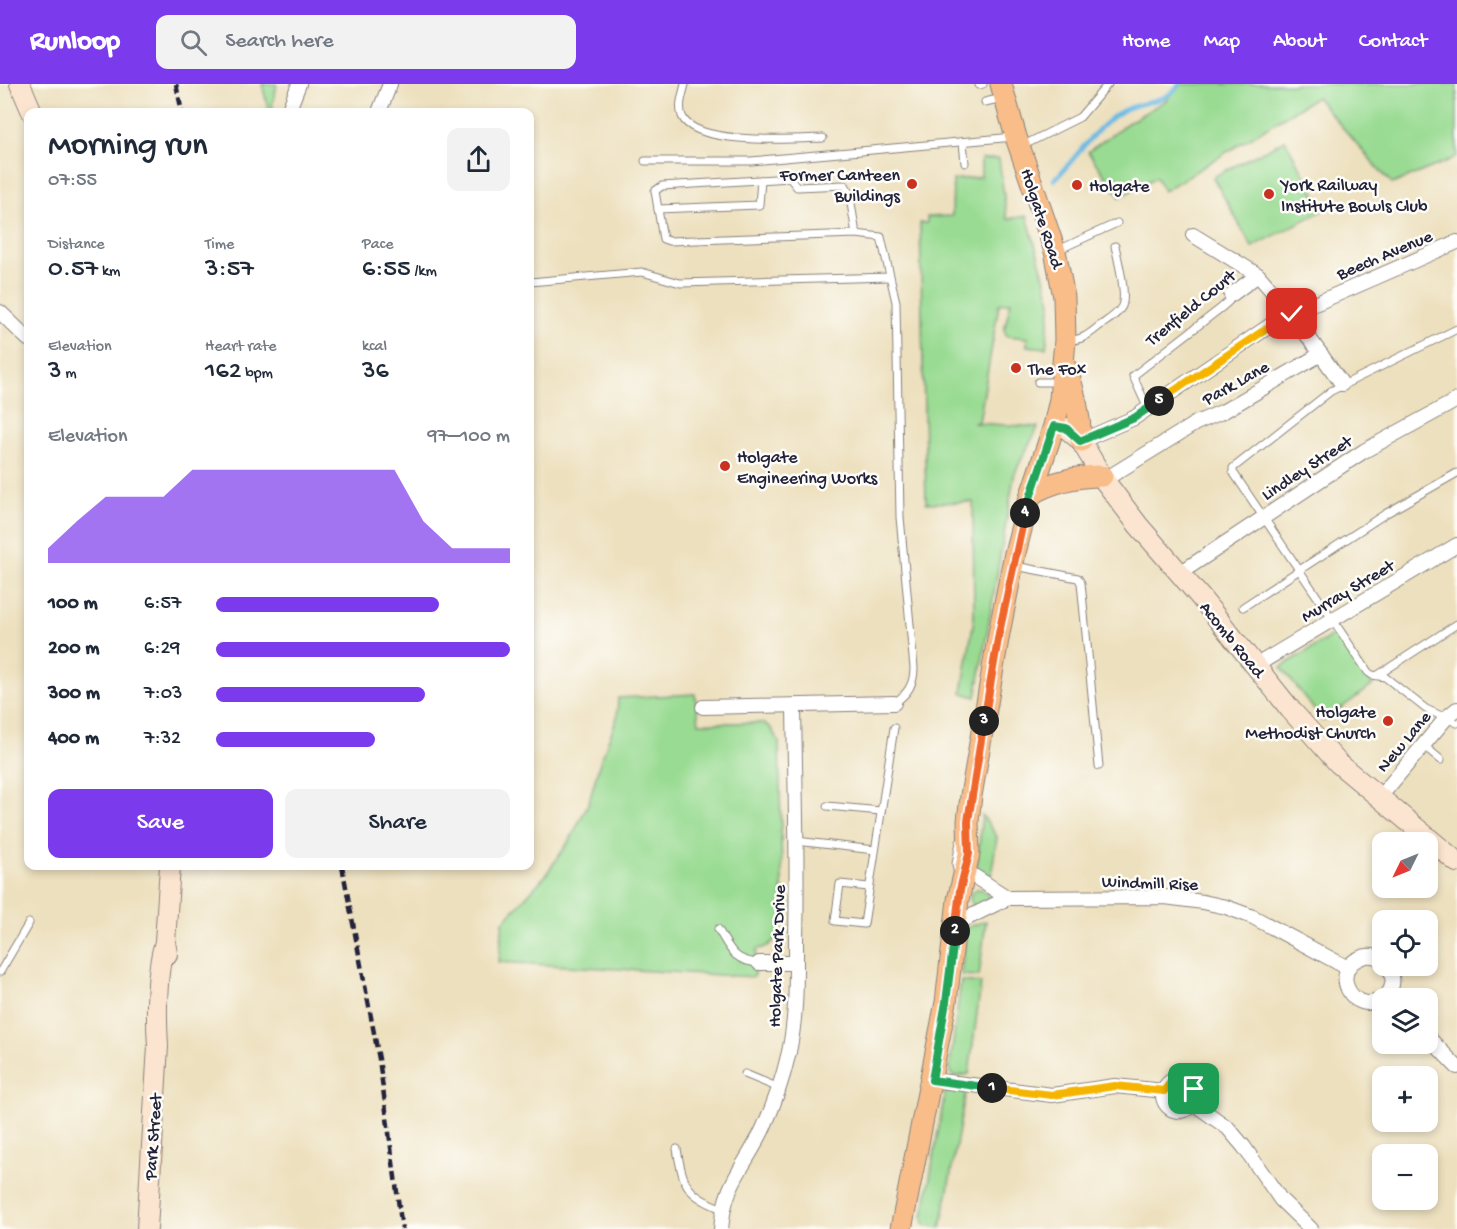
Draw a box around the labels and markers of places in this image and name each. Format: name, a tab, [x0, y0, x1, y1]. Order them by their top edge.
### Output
place label: Former Canteen Buildings	[779, 166, 901, 208]
place label: York Railway Institute Bowls Club	[1279, 176, 1428, 218]
marker: Former Canteen Buildings	[905, 177, 919, 191]
place label: Holgate	[1089, 177, 1150, 198]
marker: Holgate	[1070, 178, 1084, 192]
marker: York Railway Institute Bowls Club	[1262, 187, 1276, 201]
pin	[1266, 288, 1317, 339]
place label: The Fox	[1027, 360, 1087, 381]
marker: The Fox	[1009, 361, 1023, 375]
pin: 5	[1144, 386, 1174, 416]
place label: Holgate Engineering Works	[737, 448, 878, 490]
marker: Holgate Engineering Works	[718, 459, 732, 473]
pin: 4	[1010, 498, 1040, 528]
place label: Holgate Methodist Church	[1245, 703, 1377, 745]
pin: 3	[969, 706, 999, 736]
marker: Holgate Methodist Church	[1381, 714, 1395, 728]
pin: 2	[940, 916, 970, 946]
pin	[1168, 1063, 1219, 1114]
pin: 1	[977, 1073, 1007, 1103]

